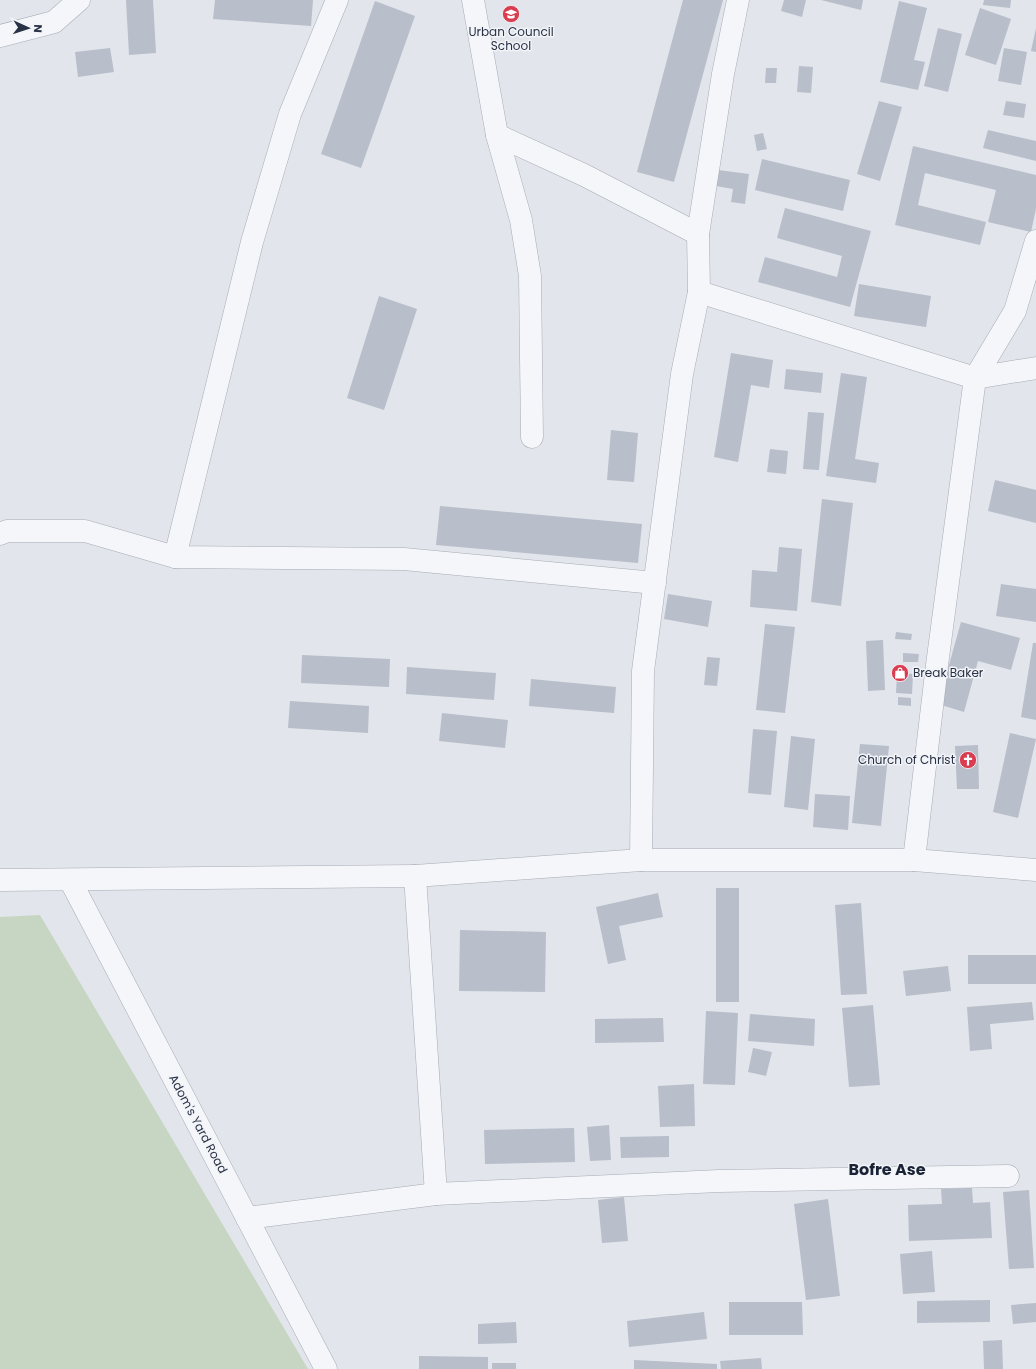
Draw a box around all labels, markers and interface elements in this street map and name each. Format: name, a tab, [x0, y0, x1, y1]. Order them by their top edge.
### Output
school or university icon: Urban Council School	[501, 4, 521, 24]
north arrow	[8, 8, 48, 48]
place label: Urban Council School	[468, 23, 554, 54]
text: N	[30, 24, 46, 33]
shop icon: Break Baker	[890, 663, 910, 683]
place label: Break Baker	[913, 664, 984, 681]
church icon: Church of Christ	[958, 750, 978, 770]
place label: Church of Christ	[858, 751, 955, 768]
street label: Adom's Yard Road	[165, 1071, 232, 1176]
district label: Bofre Ase	[848, 1158, 926, 1181]

